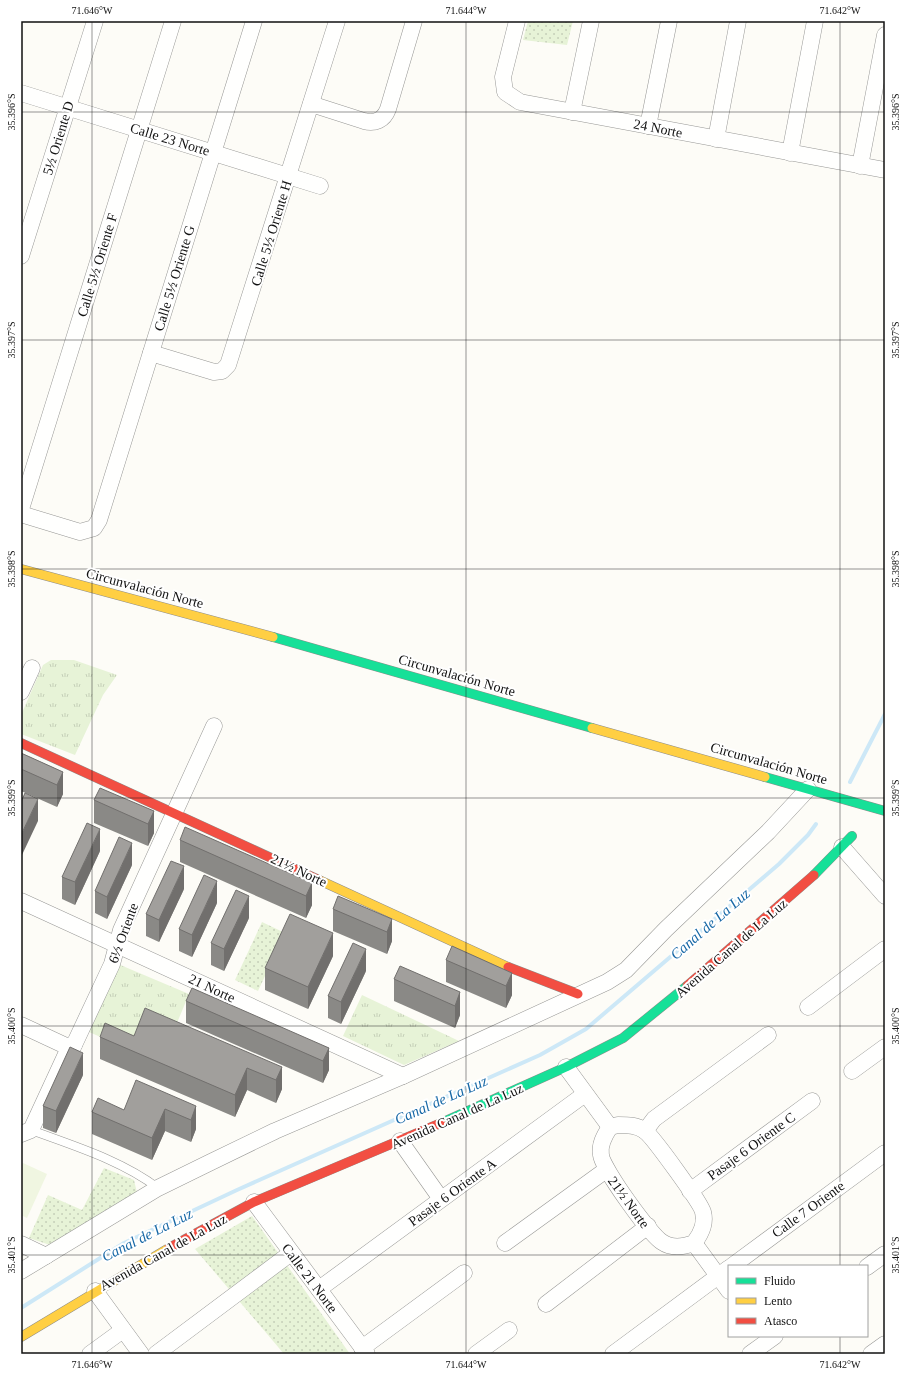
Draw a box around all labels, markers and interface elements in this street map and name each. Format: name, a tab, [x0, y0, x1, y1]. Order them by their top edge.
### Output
text: 71.646°W	[72, 5, 113, 16]
text: 71.644°W	[446, 5, 487, 16]
text: 71.642°W	[820, 5, 861, 16]
text: 35.396°S	[6, 93, 17, 131]
text: 35.396°S	[890, 93, 901, 131]
street label: 5½ Oriente D	[40, 99, 77, 177]
street label: 24 Norte	[632, 116, 684, 141]
street label: Calle 23 Norte	[128, 120, 211, 159]
street label: Calle 5½ Oriente H	[248, 179, 295, 288]
street label: Calle 5½ Oriente F	[75, 211, 120, 319]
street label: Calle 5½ Oriente G	[151, 224, 198, 333]
text: 35.397°S	[6, 321, 17, 359]
text: 35.397°S	[890, 321, 901, 359]
text: 35.398°S	[6, 550, 17, 588]
text: 35.398°S	[890, 550, 901, 588]
street label: Circunvalación Norte	[85, 566, 205, 611]
street label: Circunvalación Norte	[397, 652, 517, 699]
street label: Circunvalación Norte	[709, 740, 829, 787]
text: 35.399°S	[6, 779, 17, 817]
text: 35.399°S	[890, 779, 901, 817]
street label: 21½ Norte	[268, 851, 329, 890]
water label: Canal de La Luz	[667, 885, 753, 963]
street label: Avenida Canal de La Luz	[673, 896, 790, 1001]
street label: 6½ Oriente	[106, 901, 141, 965]
street label: 21 Norte	[186, 971, 237, 1006]
text: 35.400°S	[6, 1007, 17, 1045]
text: 35.400°S	[890, 1007, 901, 1045]
water label: Canal de La Luz	[392, 1072, 490, 1128]
street label: Avenida Canal de La Luz	[389, 1081, 525, 1152]
street label: Pasaje 6 Oriente C	[705, 1110, 798, 1183]
street label: Pasaje 6 Oriente A	[406, 1155, 500, 1229]
street label: 21½ Norte	[605, 1174, 652, 1231]
street label: Calle 7 Oriente	[769, 1178, 847, 1241]
water label: Canal de La Luz	[99, 1205, 195, 1265]
street label: Avenida Canal de La Luz	[97, 1211, 229, 1294]
text: 35.401°S	[6, 1236, 17, 1274]
text: 35.401°S	[890, 1236, 901, 1274]
street label: Calle 21 Norte	[279, 1241, 340, 1316]
legend	[728, 1265, 868, 1337]
text: Fluido	[764, 1274, 795, 1288]
text: Lento	[764, 1294, 792, 1308]
text: Atasco	[764, 1314, 797, 1328]
text: 71.646°W	[72, 1359, 113, 1370]
text: 71.644°W	[446, 1359, 487, 1370]
text: 71.642°W	[820, 1359, 861, 1370]

